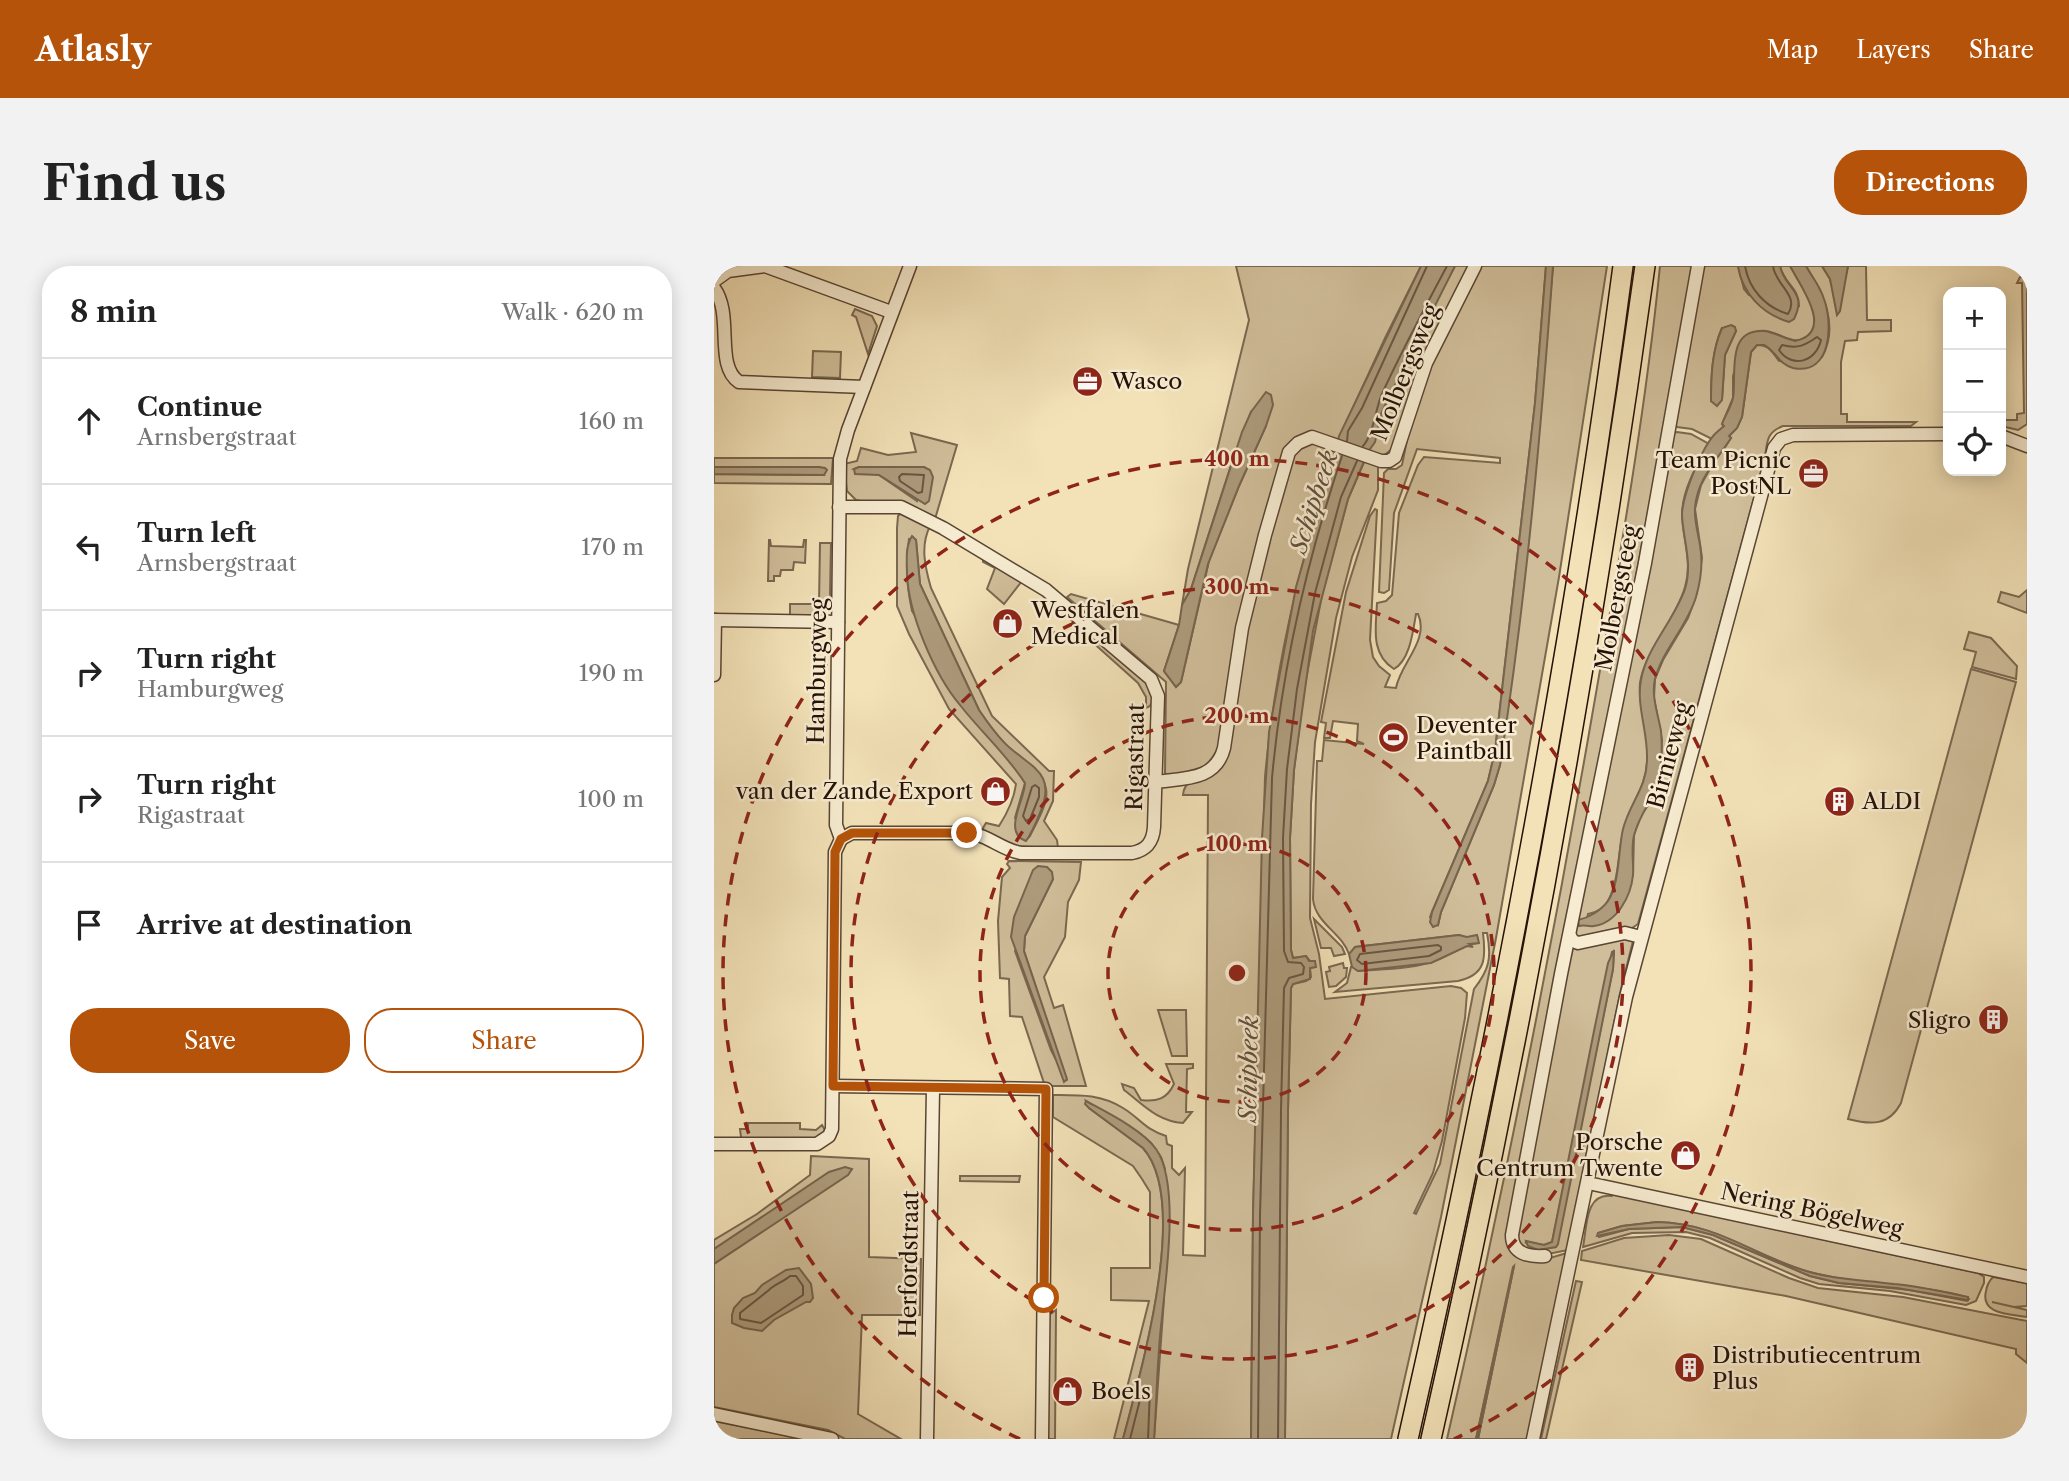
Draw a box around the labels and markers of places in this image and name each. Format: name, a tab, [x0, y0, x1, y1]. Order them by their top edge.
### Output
office icon: Wasco	[1071, 364, 1105, 398]
place label: Wasco	[1110, 367, 1182, 395]
place label: Team Picnic PostNL	[1656, 446, 1791, 500]
office icon: Team Picnic PostNL	[1797, 456, 1831, 490]
place label: Westfalen Medical	[1030, 596, 1140, 650]
shop icon: Westfalen Medical	[991, 606, 1025, 640]
place label: Deventer Paintball	[1416, 711, 1517, 765]
sports icon: Deventer Paintball	[1376, 721, 1410, 755]
shop icon: van der Zande Export	[979, 774, 1013, 808]
place label: van der Zande Export	[735, 777, 973, 805]
building icon: ALDI	[1822, 784, 1856, 818]
place label: ALDI	[1861, 787, 1921, 815]
centre of rings	[1225, 961, 1249, 985]
building icon: Sligro	[1977, 1003, 2011, 1037]
place label: Sligro	[1908, 1006, 1971, 1034]
place label: Porsche Centrum Twente	[1476, 1128, 1663, 1182]
shop icon: Porsche Centrum Twente	[1669, 1138, 1703, 1172]
place label: Distributiecentrum Plus	[1712, 1341, 1921, 1395]
building icon: Distributiecentrum Plus	[1672, 1351, 1706, 1385]
shop icon: Boels	[1051, 1374, 1085, 1408]
place label: Boels	[1091, 1377, 1151, 1405]

